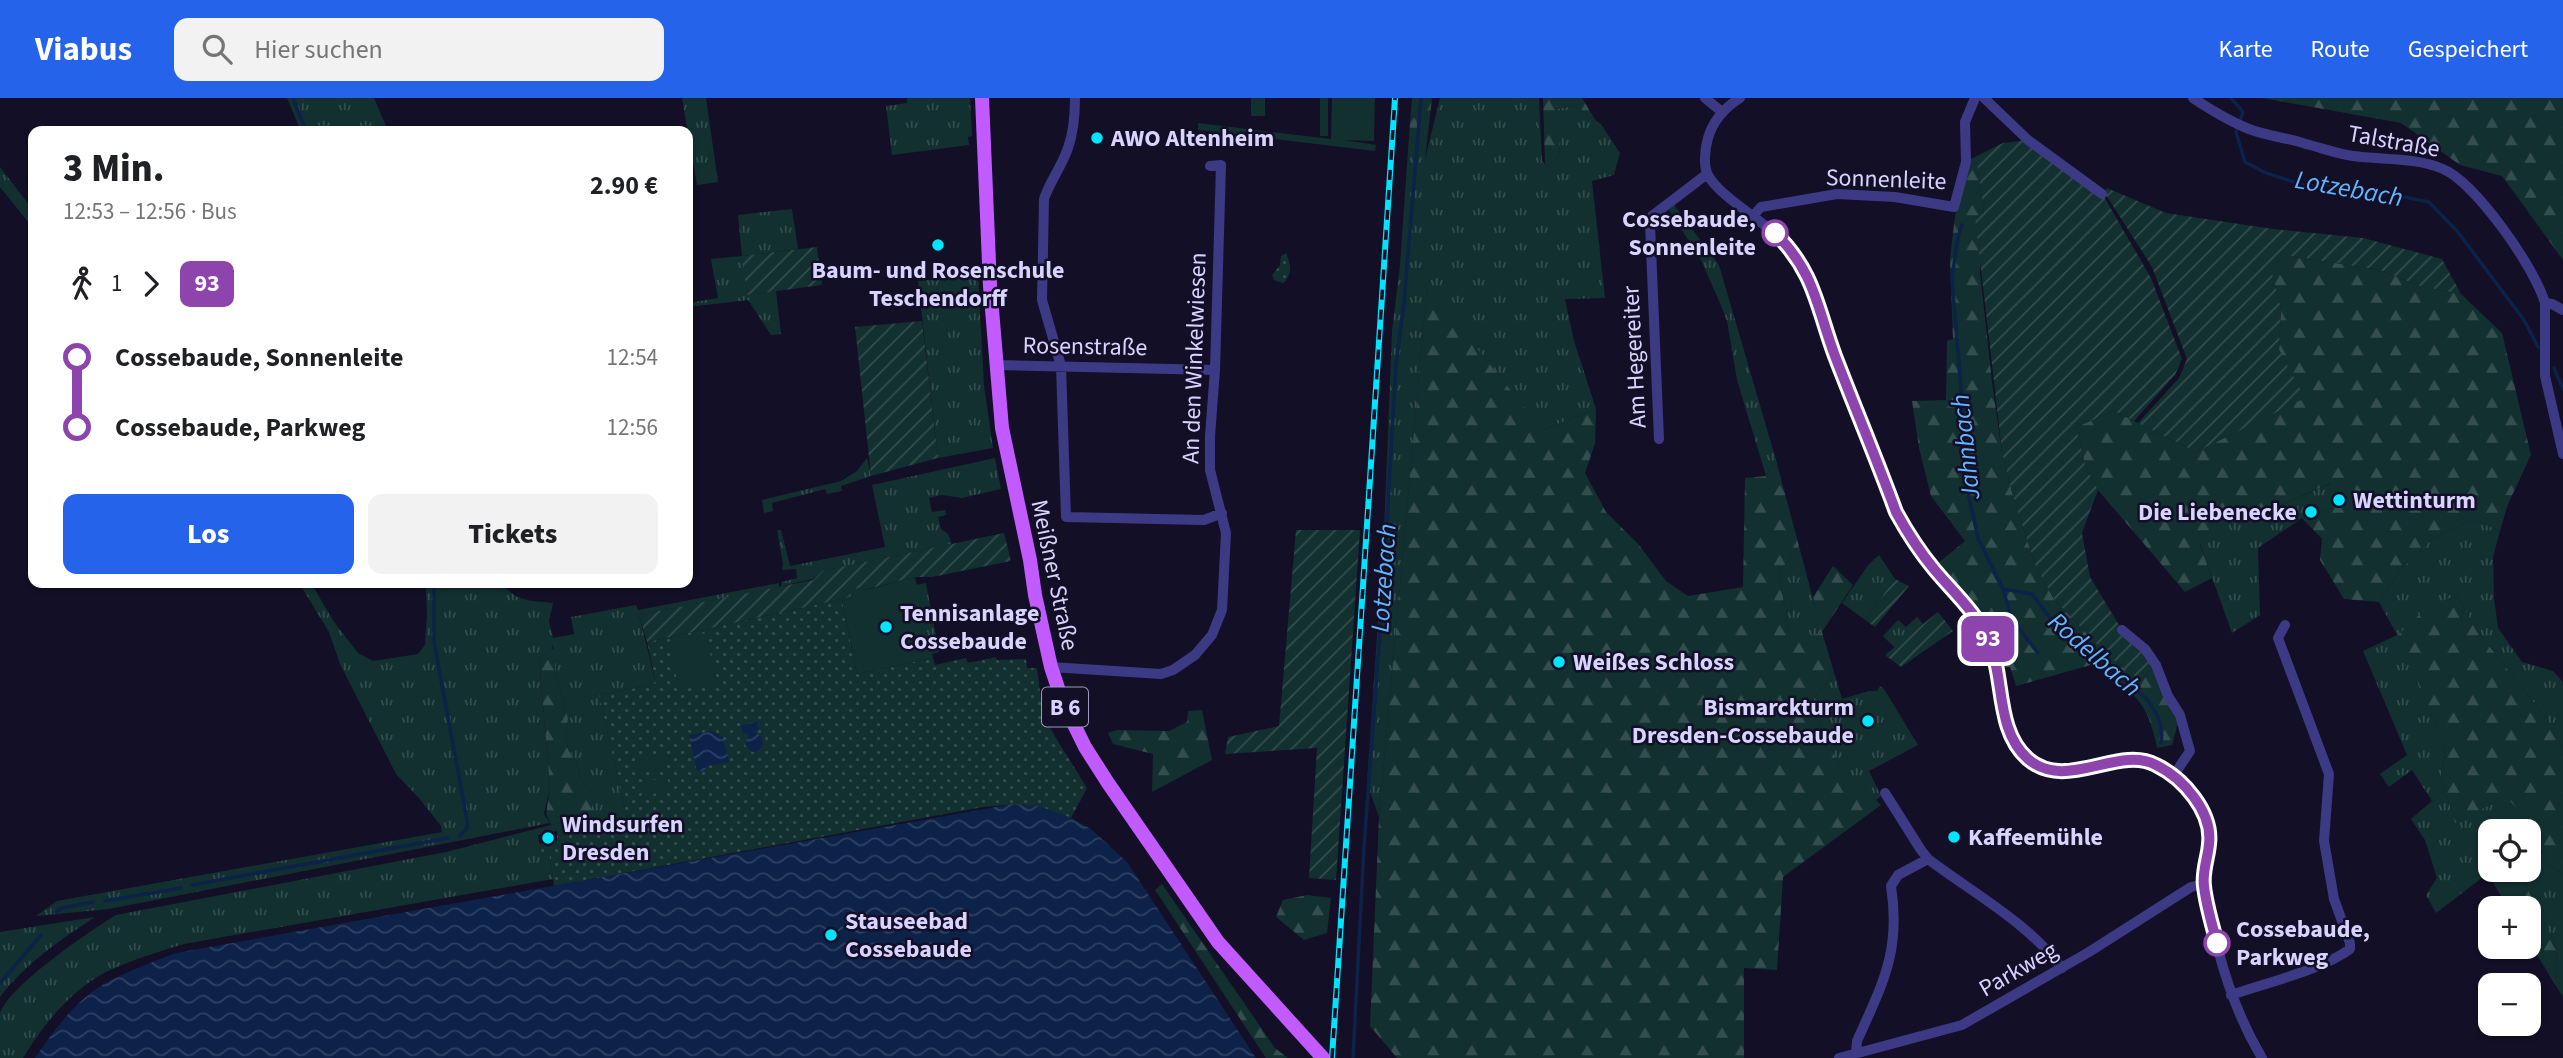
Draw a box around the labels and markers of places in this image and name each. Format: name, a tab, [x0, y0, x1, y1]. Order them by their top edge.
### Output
place label: AWO Altenheim	[1110, 121, 1274, 156]
marker: AWO Altenheim	[1089, 130, 1105, 146]
place label: Cossebaude, Sonnenleite	[1622, 202, 1756, 265]
marker: Cossebaude, Sonnenleite	[1762, 220, 1788, 246]
marker: Baum- und Rosenschule Teschendorff	[930, 237, 946, 253]
place label: Baum- und Rosenschule Teschendorff	[811, 253, 1065, 316]
place label: Wettinturm	[2353, 483, 2476, 518]
marker: Wettinturm	[2331, 492, 2347, 508]
place label: Die Liebenecke	[2138, 495, 2297, 530]
marker: Die Liebenecke	[2303, 504, 2319, 520]
place label: Tennisanlage Cossebaude	[900, 596, 1039, 659]
marker: Tennisanlage Cossebaude	[878, 619, 894, 635]
place label: Weißes Schloss	[1573, 645, 1734, 680]
marker: Weißes Schloss	[1551, 654, 1567, 670]
place label: Bismarckturm Dresden-Cossebaude	[1632, 690, 1854, 753]
marker: Bismarckturm Dresden-Cossebaude	[1860, 713, 1876, 729]
place label: Windsurfen Dresden	[562, 807, 684, 870]
place label: Kaffeemühle	[1968, 820, 2103, 855]
marker: Kaffeemühle	[1946, 829, 1962, 845]
marker: Windsurfen Dresden	[540, 830, 556, 846]
place label: Stauseebad Cossebaude	[845, 904, 972, 967]
place label: Cossebaude, Parkweg	[2236, 912, 2370, 975]
marker: Stauseebad Cossebaude	[823, 927, 839, 943]
marker: Cossebaude, Parkweg	[2204, 930, 2230, 956]

